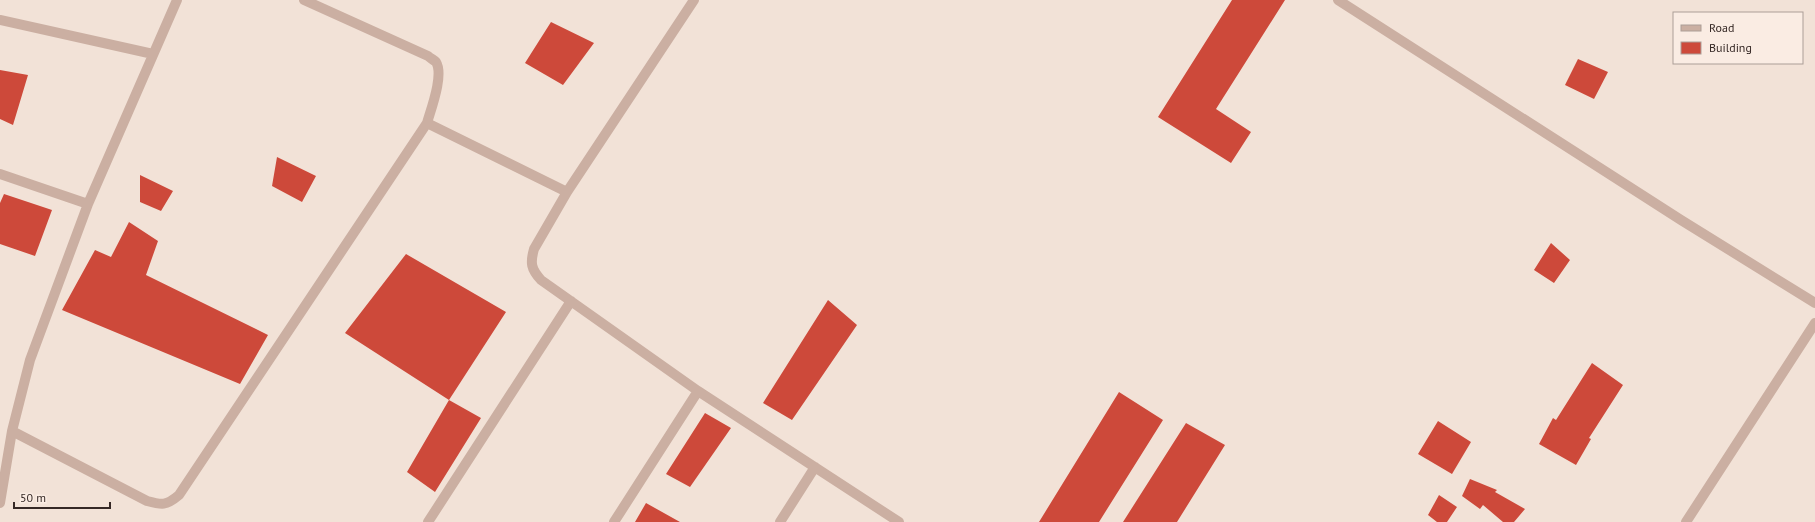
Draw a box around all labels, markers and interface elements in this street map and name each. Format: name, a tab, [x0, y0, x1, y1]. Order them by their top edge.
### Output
legend	[1673, 12, 1803, 64]
text: Road	[1709, 20, 1734, 35]
text: Building	[1709, 40, 1752, 55]
scale bar	[14, 484, 110, 510]
text: 50 m	[20, 490, 46, 505]

